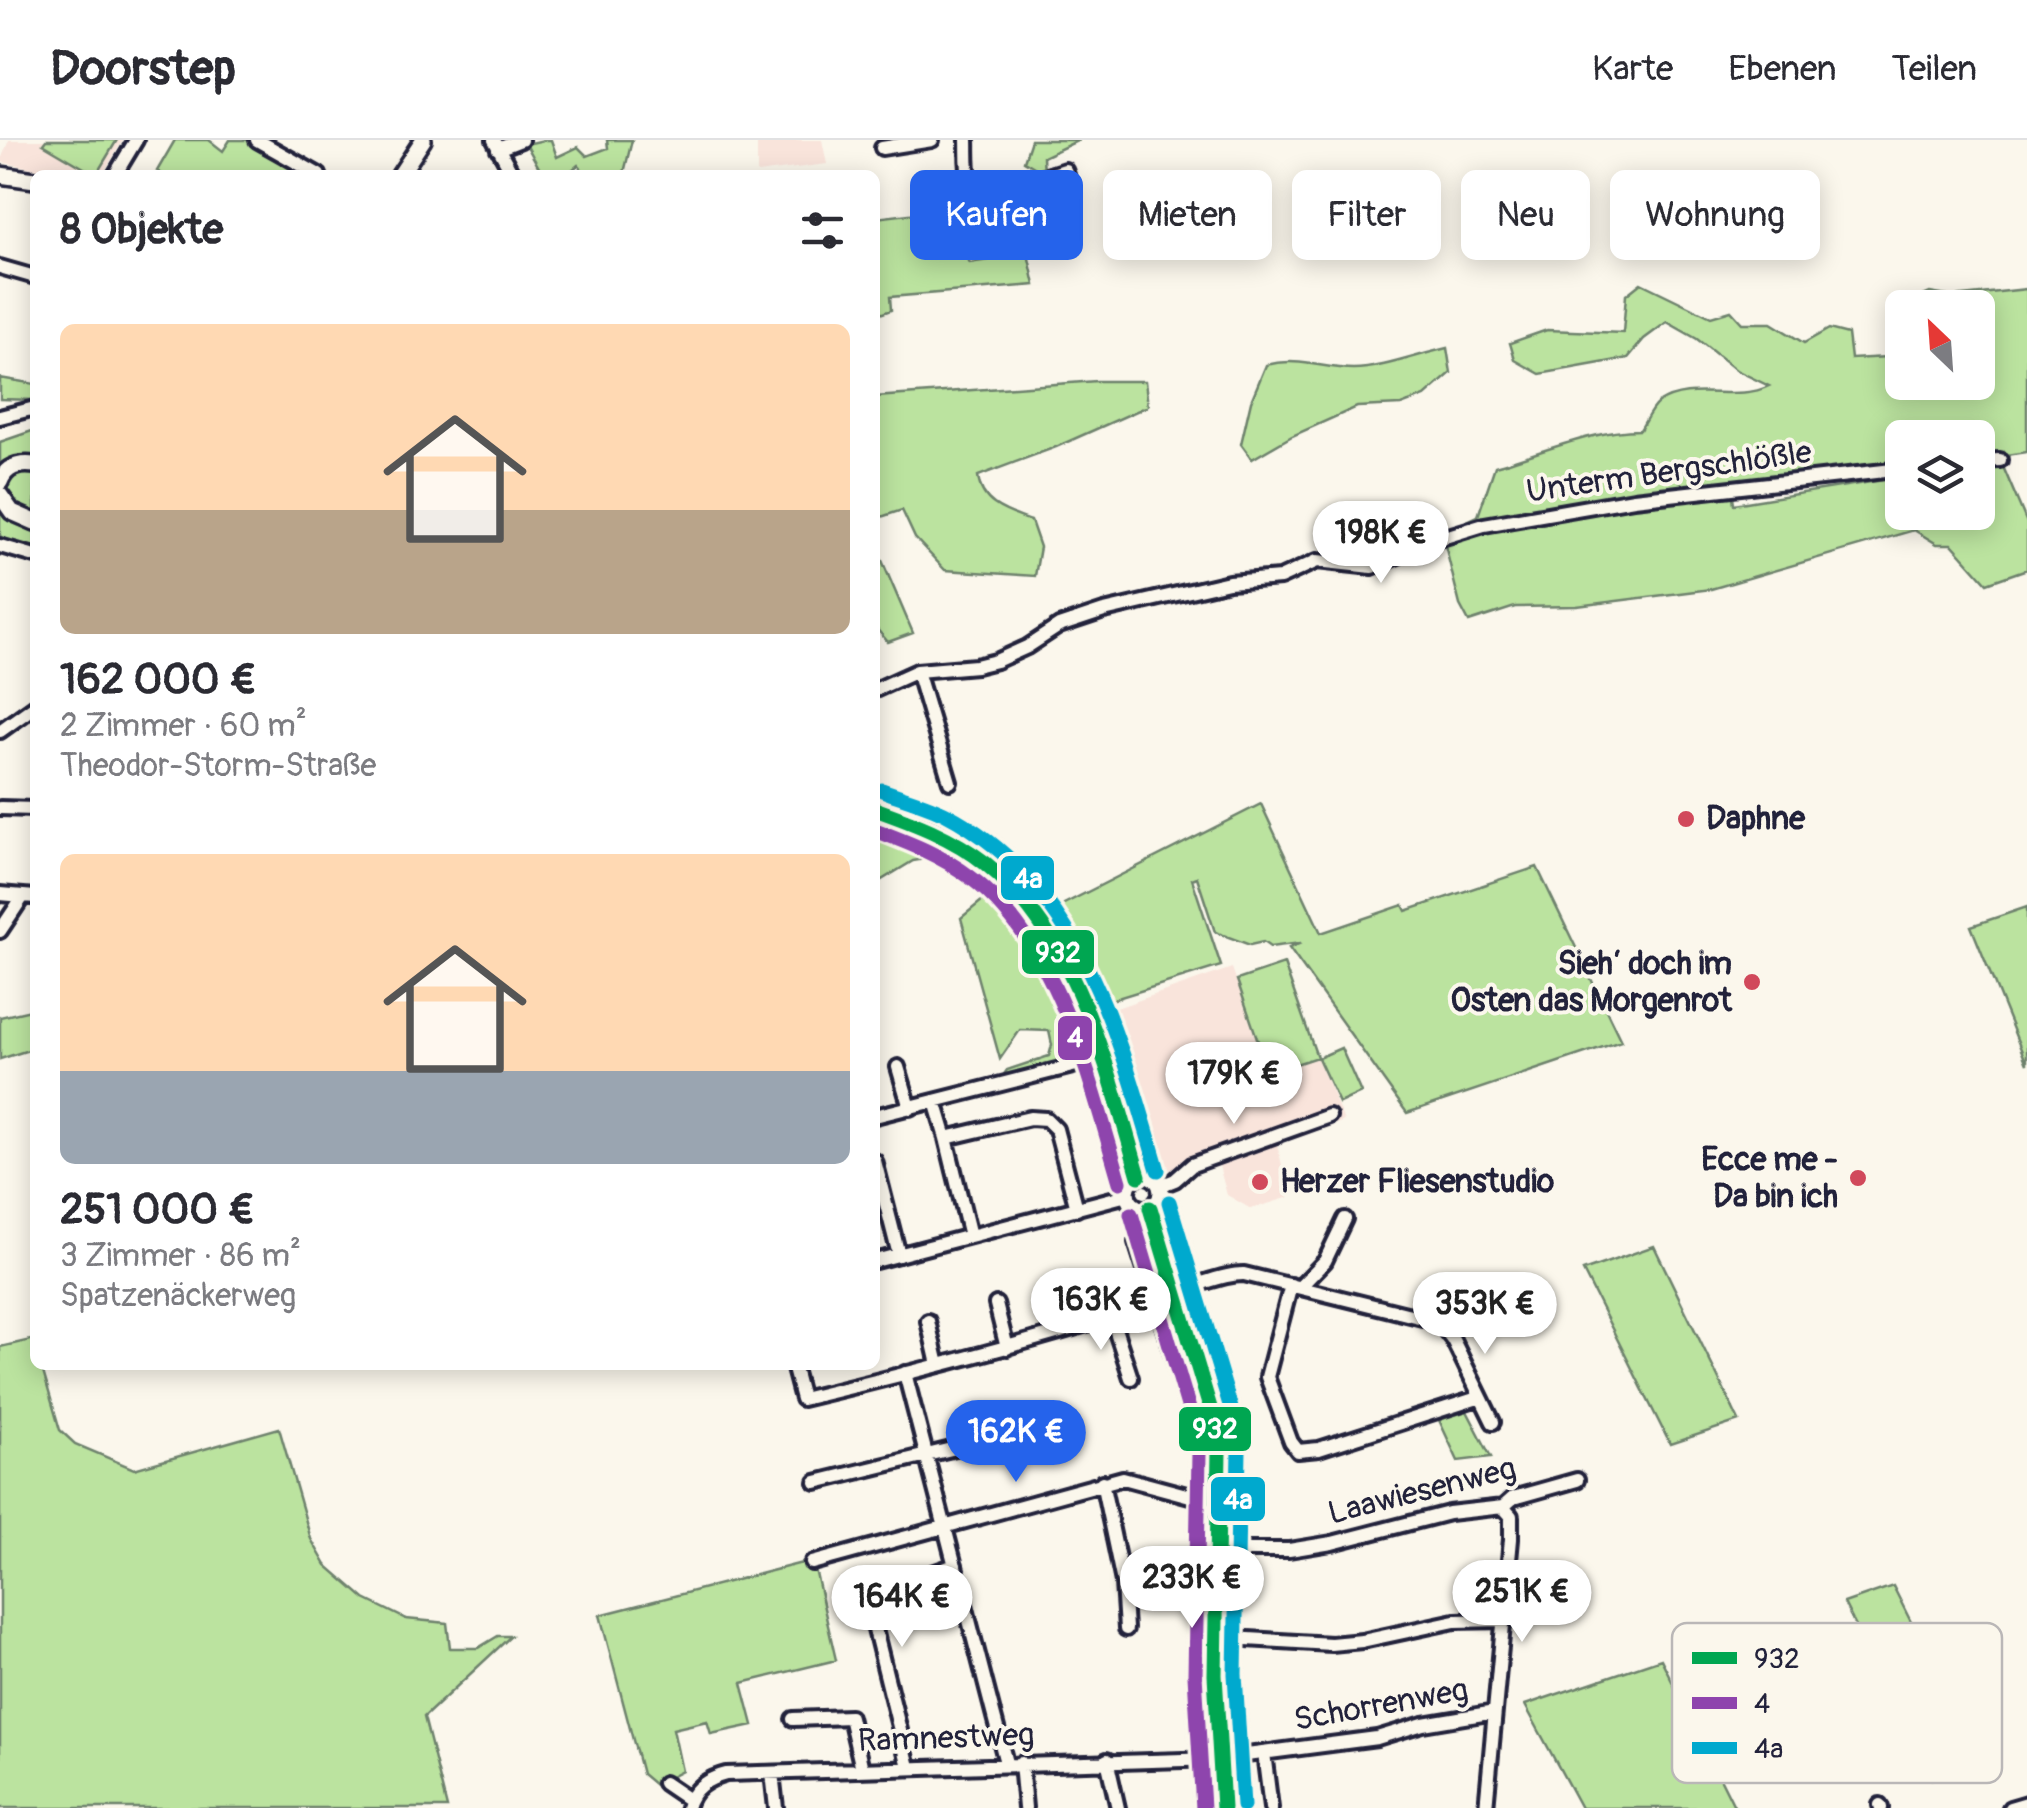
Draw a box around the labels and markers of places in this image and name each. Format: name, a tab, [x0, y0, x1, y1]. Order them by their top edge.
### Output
pin: 198K €	[1300, 501, 1462, 586]
place label: Daphne	[1706, 799, 1806, 839]
marker: Daphne	[1675, 808, 1697, 830]
place label: Sieh‘ doch im Osten das Morgenrot	[1451, 944, 1733, 1021]
marker: Sieh‘ doch im Osten das Morgenrot	[1741, 971, 1763, 993]
pin: 179K €	[1153, 1042, 1315, 1127]
place label: Ecce me - Da bin ich	[1701, 1140, 1838, 1217]
place label: Herzer Fliesenstudio	[1280, 1162, 1554, 1202]
marker: Ecce me - Da bin ich	[1847, 1167, 1869, 1189]
marker: Herzer Fliesenstudio	[1249, 1171, 1271, 1193]
pin: 163K €	[1020, 1268, 1182, 1353]
pin: 353K €	[1404, 1272, 1566, 1357]
pin: 162K €	[935, 1400, 1097, 1485]
pin: 233K €	[1111, 1546, 1273, 1631]
pin: 251K €	[1441, 1560, 1603, 1645]
pin: 164K €	[821, 1565, 983, 1650]

